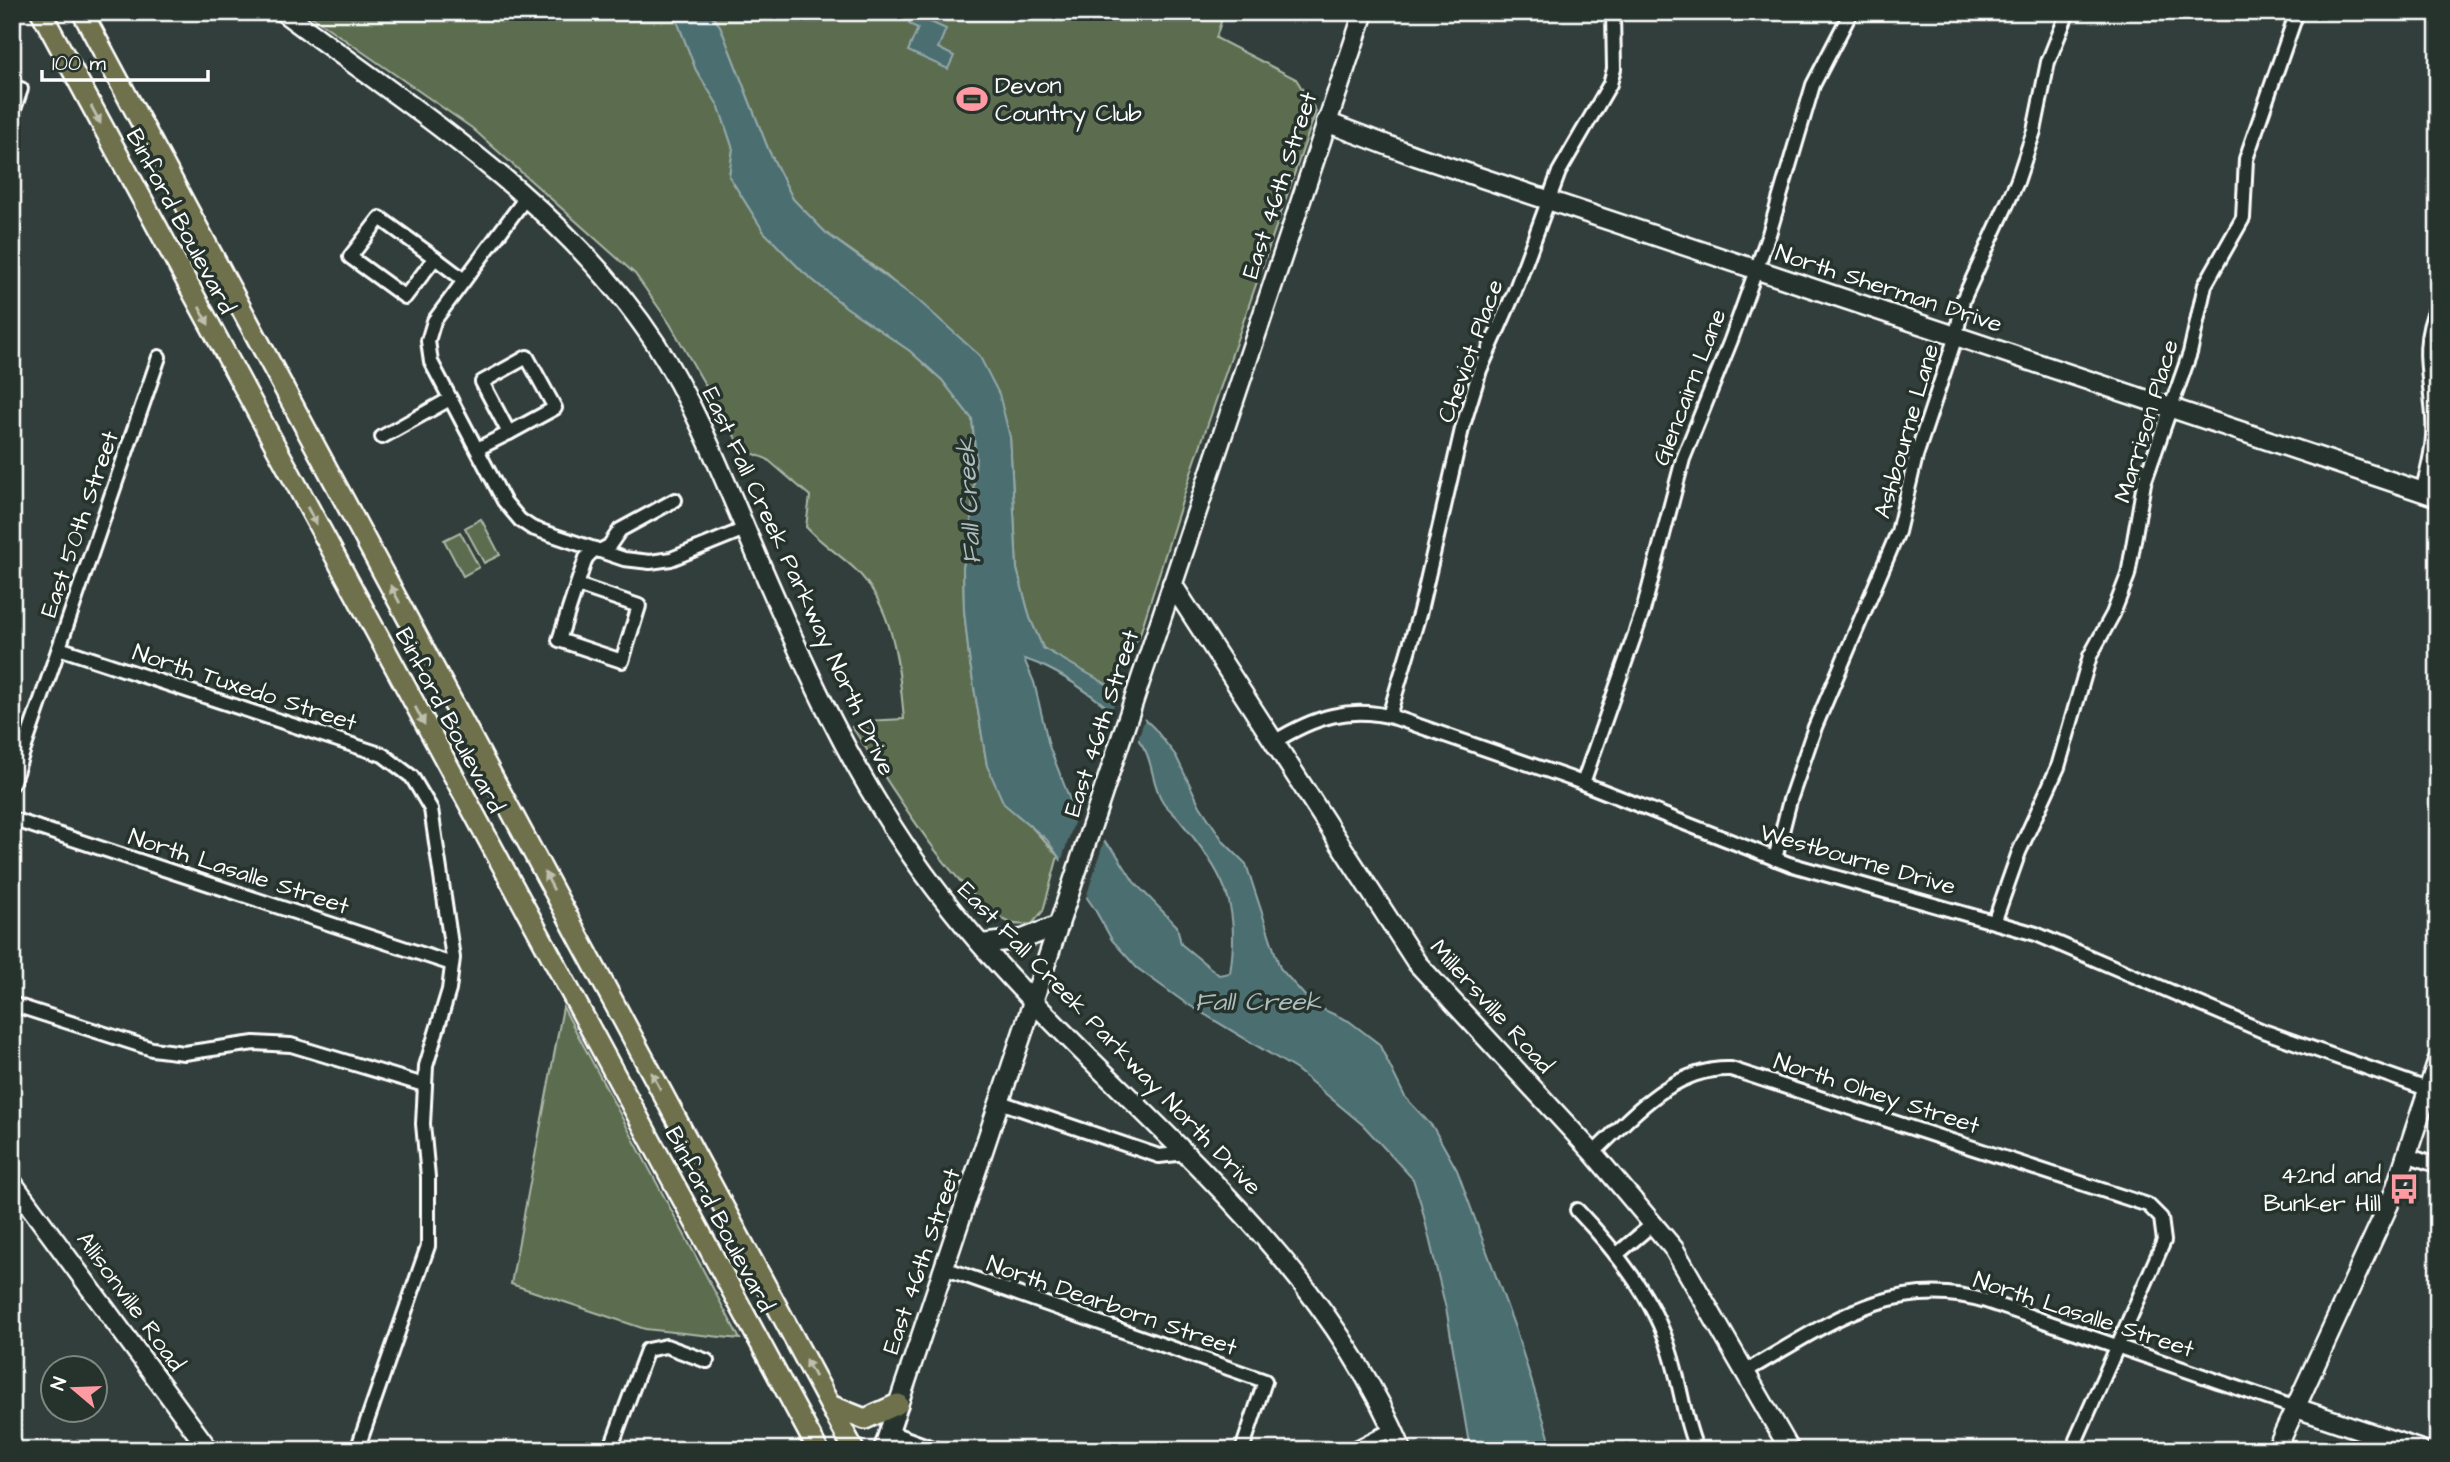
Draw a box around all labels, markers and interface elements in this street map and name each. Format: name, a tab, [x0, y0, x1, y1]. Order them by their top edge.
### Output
scale bar	[42, 38, 208, 82]
text: 100 m	[52, 49, 107, 78]
place label: Devon Country Club	[995, 69, 1142, 132]
sports icon: Devon Country Club	[955, 82, 989, 116]
street label: East 46th Street	[1234, 87, 1326, 283]
one-way arrow	[90, 106, 102, 126]
street label: Binford Boulevard	[117, 123, 243, 320]
street label: North Sherman Drive	[1771, 236, 2007, 342]
street label: Cheviot Place	[1429, 275, 1513, 428]
street label: Glencairn Lane	[1644, 304, 1735, 471]
one-way arrow	[198, 306, 210, 326]
street label: Marrison Place	[2106, 336, 2188, 507]
street label: Ashbourne Lane	[1866, 340, 1948, 523]
street label: East Fall Creek Parkway North Drive	[692, 382, 903, 782]
street label: East 50th Street	[32, 426, 128, 622]
water label: Fall Creek	[948, 436, 990, 565]
one-way arrow	[306, 506, 318, 526]
one-way arrow	[389, 584, 400, 604]
street label: Binford Boulevard	[386, 622, 512, 819]
street label: East 46th Street	[1056, 625, 1148, 821]
street label: North Tuxedo Street	[128, 636, 361, 740]
one-way arrow	[414, 706, 426, 726]
street label: Westbourne Drive	[1756, 816, 1960, 904]
street label: North Lasalle Street	[124, 820, 354, 924]
one-way arrow	[543, 871, 554, 891]
street label: East Fall Creek Parkway North Drive	[949, 874, 1269, 1204]
street label: Millersville Road	[1422, 932, 1561, 1081]
water label: Fall Creek	[1195, 984, 1322, 1020]
street label: North Olney Street	[1769, 1045, 1984, 1144]
one-way arrow	[650, 1072, 662, 1091]
street label: Binford Boulevard	[656, 1121, 782, 1318]
place label: 42nd and Bunker Hill	[2263, 1159, 2381, 1221]
street label: East 46th Street	[874, 1164, 970, 1359]
bus stop icon: 42nd and Bunker Hill	[2387, 1172, 2421, 1206]
street label: Allisonville Road	[68, 1225, 193, 1379]
street label: North Dearborn Street	[982, 1247, 1242, 1365]
street label: North Lasalle Street	[1969, 1263, 2199, 1367]
north arrow	[38, 1354, 108, 1424]
one-way arrow	[804, 1358, 816, 1378]
text: N	[45, 1374, 74, 1394]

